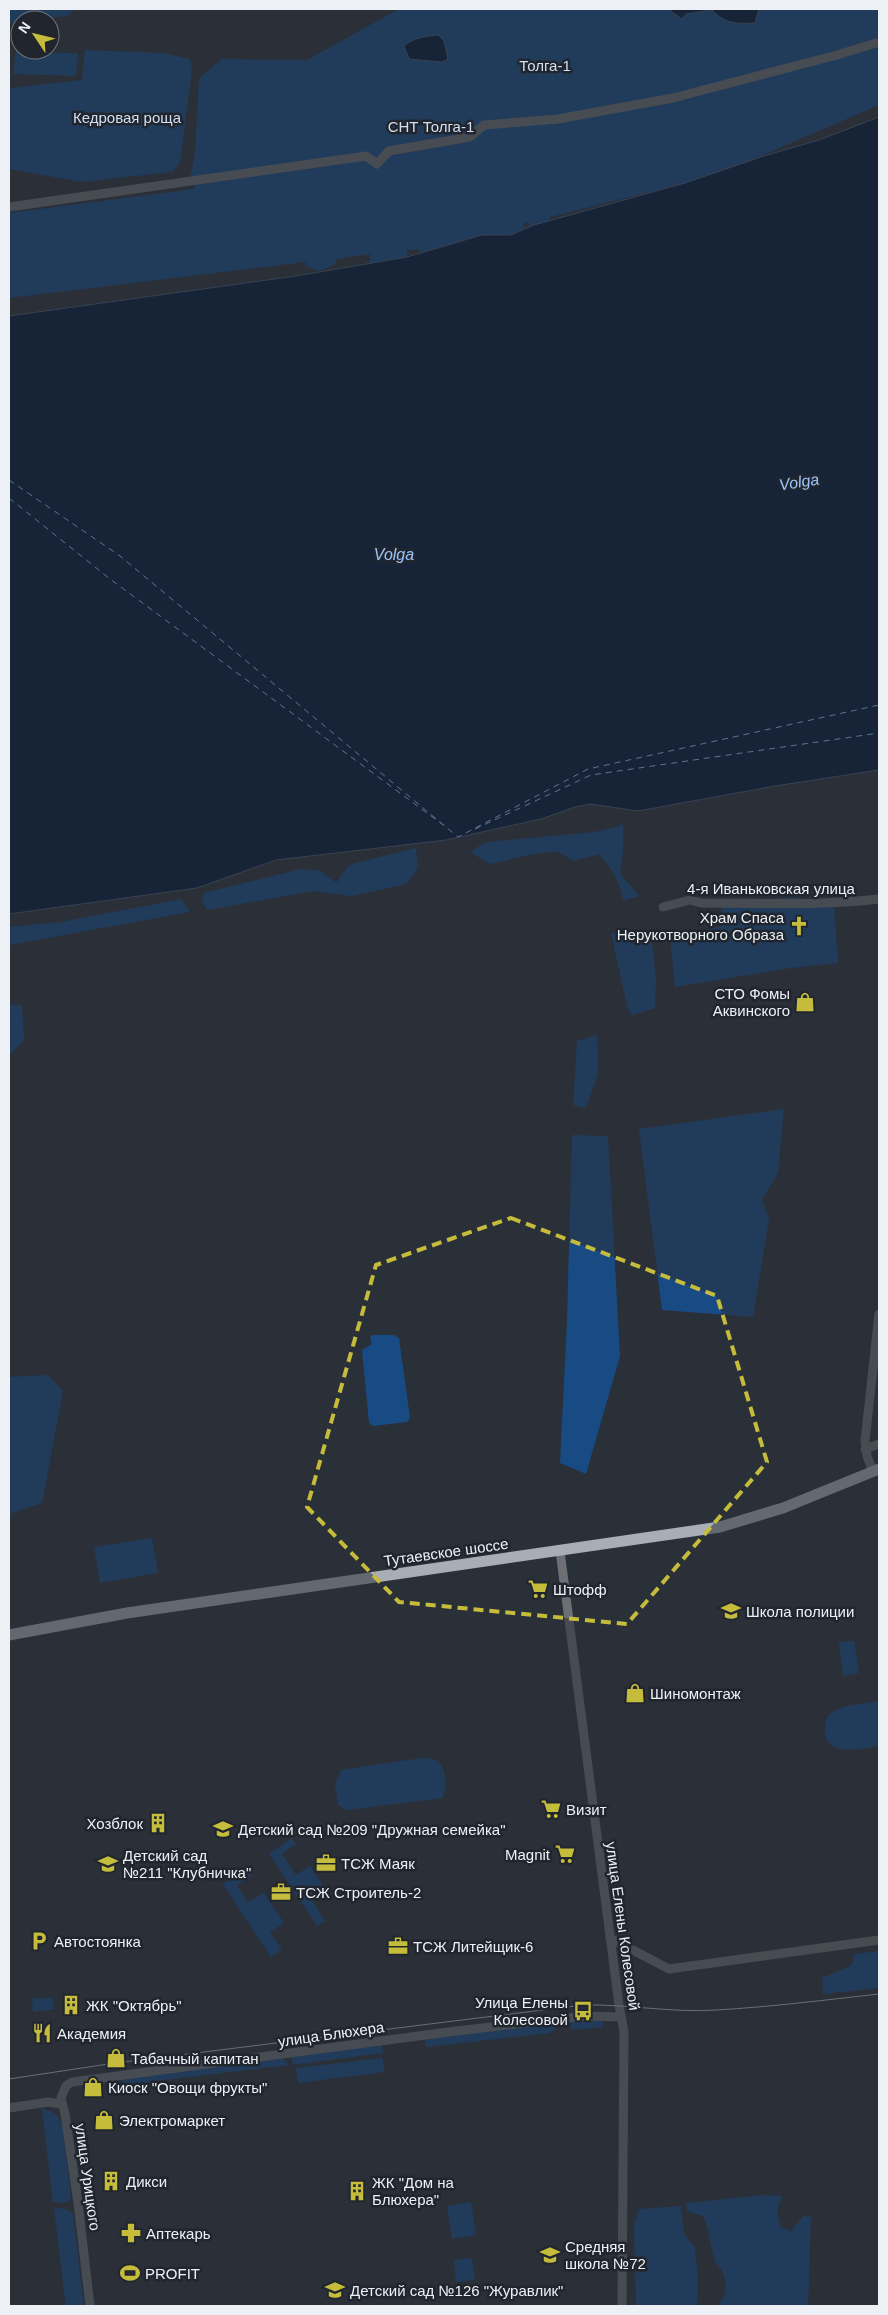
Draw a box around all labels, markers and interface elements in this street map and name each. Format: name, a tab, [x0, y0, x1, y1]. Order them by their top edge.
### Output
north arrow	[10, 10, 60, 60]
text: N	[15, 19, 34, 36]
park label: Толга-1	[519, 57, 571, 74]
park label: Кедровая роща	[73, 109, 182, 126]
park label: СНТ Толга-1	[388, 118, 474, 135]
water label: Volga	[778, 470, 820, 494]
water label: Volga	[374, 546, 414, 563]
street label: 4-я Иваньковская улица	[687, 880, 856, 897]
place label: Храм Спаса Нерукотворного Образа	[617, 909, 785, 943]
church icon: Храм Спаса Нерукотворного Образа	[788, 915, 810, 937]
place label: СТО Фомы Аквинского	[713, 985, 790, 1019]
shop icon: СТО Фомы Аквинского	[794, 991, 816, 1013]
street label: Тутаевское шоссе	[383, 1535, 509, 1569]
supermarket icon: Штофф	[527, 1578, 549, 1600]
place label: Штофф	[553, 1581, 606, 1598]
school or university icon: Школа полиции	[720, 1600, 742, 1622]
place label: Школа полиции	[746, 1603, 854, 1620]
shop icon: Шиномонтаж	[624, 1682, 646, 1704]
place label: Шиномонтаж	[650, 1685, 741, 1702]
supermarket icon: Визит	[540, 1798, 562, 1820]
place label: Визит	[566, 1801, 607, 1818]
building icon: Хозблок	[147, 1812, 169, 1834]
place label: Хозблок	[87, 1815, 143, 1832]
school or university icon: Детский сад №209 "Дружная семейка"	[212, 1818, 234, 1840]
place label: Детский сад №209 "Дружная семейка"	[238, 1821, 505, 1838]
street label: улица Елены Колесовой	[603, 1841, 643, 2011]
supermarket icon: Magnit	[554, 1843, 576, 1865]
place label: Magnit	[505, 1846, 551, 1863]
place label: Детский сад №211 "Клубничка"	[123, 1847, 251, 1881]
office icon: ТСЖ Маяк	[315, 1852, 337, 1874]
school or university icon: Детский сад №211 "Клубничка"	[97, 1853, 119, 1875]
place label: ТСЖ Маяк	[341, 1855, 415, 1872]
office icon: ТСЖ Строитель-2	[270, 1881, 292, 1903]
place label: ТСЖ Строитель-2	[296, 1884, 421, 1901]
parking icon: Автостоянка	[28, 1930, 50, 1952]
place label: Автостоянка	[54, 1933, 142, 1950]
office icon: ТСЖ Литейщик-6	[387, 1935, 409, 1957]
place label: ТСЖ Литейщик-6	[413, 1938, 533, 1955]
building icon: ЖК "Октябрь"	[60, 1994, 82, 2016]
place label: Улица Елены Колесовой	[475, 1994, 568, 2028]
place label: ЖК "Октябрь"	[86, 1997, 182, 2014]
bus stop icon: Улица Елены Колесовой	[572, 2000, 594, 2022]
street label: улица Блюхера	[277, 2018, 386, 2050]
restaurant icon: Академия	[31, 2022, 53, 2044]
place label: Академия	[57, 2025, 126, 2042]
shop icon: Табачный капитан	[105, 2047, 127, 2069]
place label: Табачный капитан	[131, 2050, 259, 2067]
shop icon: Киоск "Овощи фрукты"	[82, 2076, 104, 2098]
place label: Киоск "Овощи фрукты"	[108, 2079, 267, 2096]
shop icon: Электромаркет	[93, 2109, 115, 2131]
place label: Электромаркет	[119, 2112, 225, 2129]
street label: улица Урицкого	[72, 2122, 104, 2232]
building icon: Дикси	[100, 2170, 122, 2192]
place label: Дикси	[126, 2173, 167, 2190]
place label: ЖК "Дом на Блюхера"	[372, 2174, 455, 2208]
building icon: ЖК "Дом на Блюхера"	[346, 2180, 368, 2202]
pharmacy icon: Аптекарь	[120, 2222, 142, 2244]
place label: Аптекарь	[146, 2225, 211, 2242]
place label: Средняя школа №72	[565, 2238, 646, 2272]
school or university icon: Средняя школа №72	[539, 2244, 561, 2266]
sports icon: PROFIT	[119, 2262, 141, 2284]
place label: PROFIT	[145, 2265, 200, 2282]
school or university icon: Детский сад №126 "Журавлик"	[324, 2279, 346, 2301]
place label: Детский сад №126 "Журавлик"	[350, 2282, 563, 2299]

